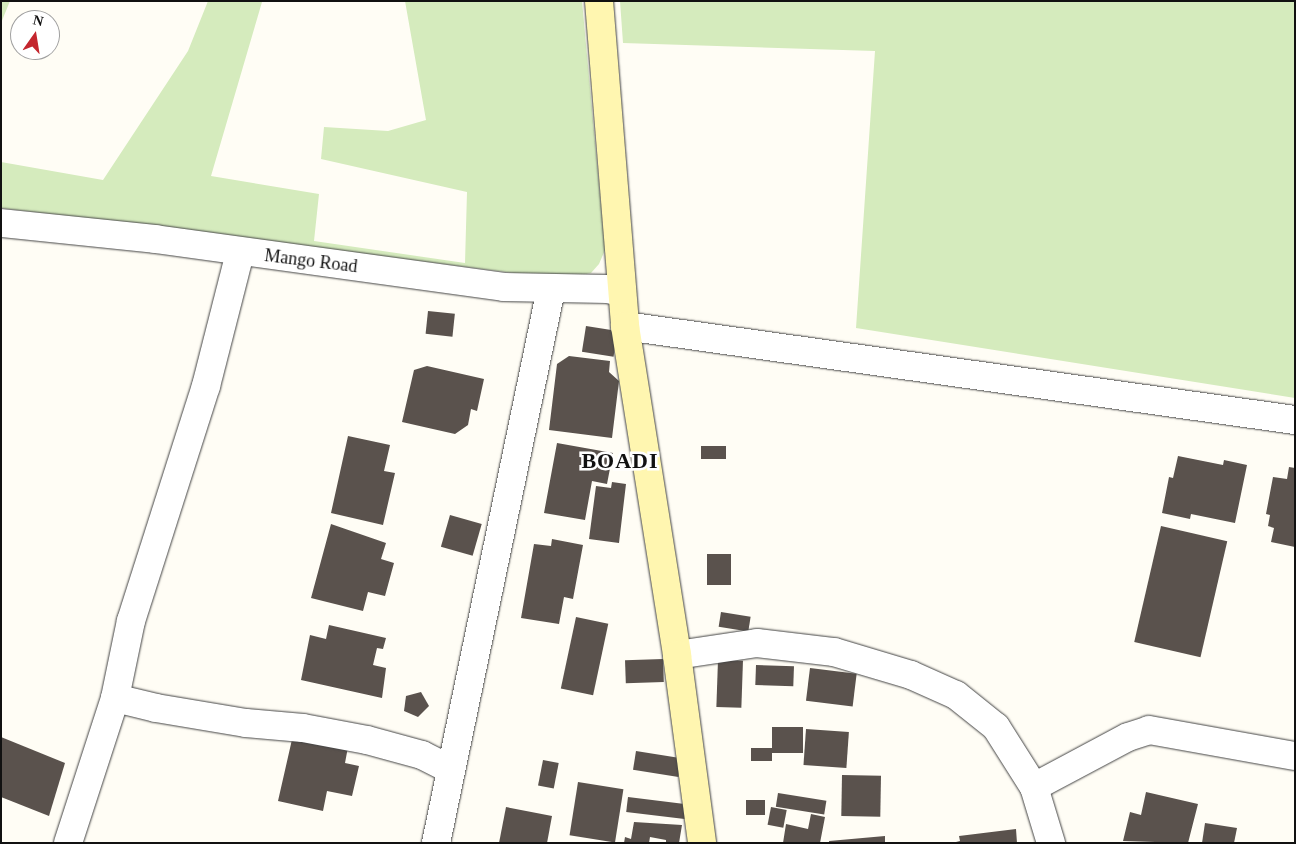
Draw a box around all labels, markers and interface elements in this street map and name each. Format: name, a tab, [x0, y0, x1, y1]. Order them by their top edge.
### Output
north arrow	[10, 10, 60, 60]
text: N	[32, 12, 45, 29]
street label: Mango Road	[263, 245, 359, 277]
district label: BOADI	[581, 448, 659, 474]

